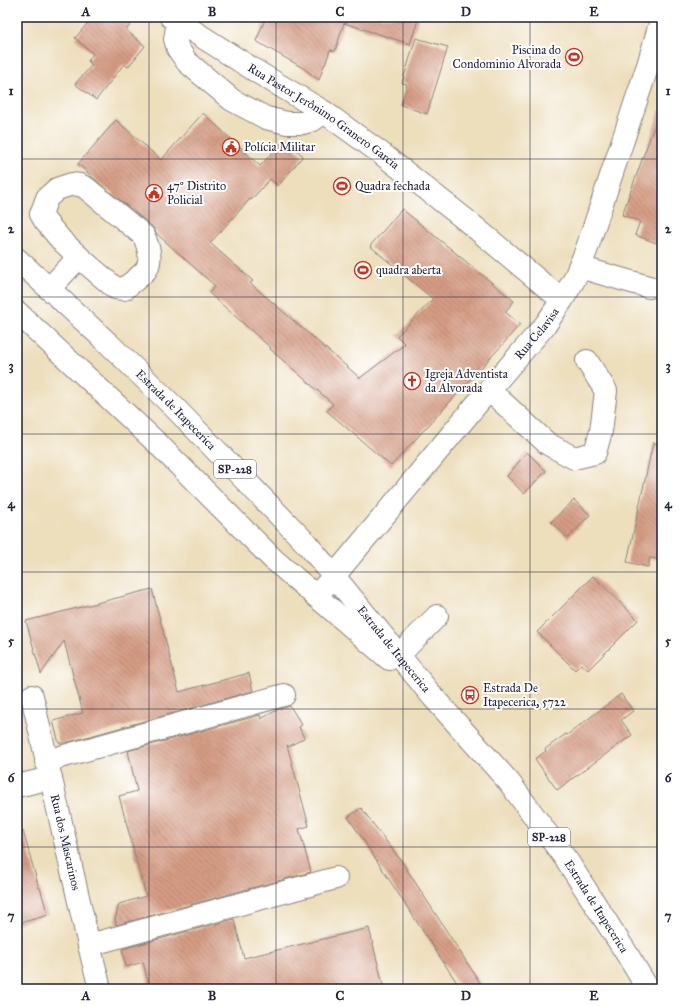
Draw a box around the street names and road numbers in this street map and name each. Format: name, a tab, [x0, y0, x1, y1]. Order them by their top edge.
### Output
street label: Rua Pastor Jerônimo Granero Garcia	[245, 61, 403, 172]
street label: Rua Celavisa	[512, 304, 562, 362]
street label: Estrada de Itapecerica	[133, 367, 219, 453]
road number: SP-228	[214, 460, 256, 478]
street label: Estrada de Itapecerica	[354, 603, 434, 696]
street label: Rua dos Mascarinos	[48, 793, 83, 892]
road number: SP-228	[528, 828, 570, 846]
street label: Estrada de Itapecerica	[562, 857, 632, 956]

